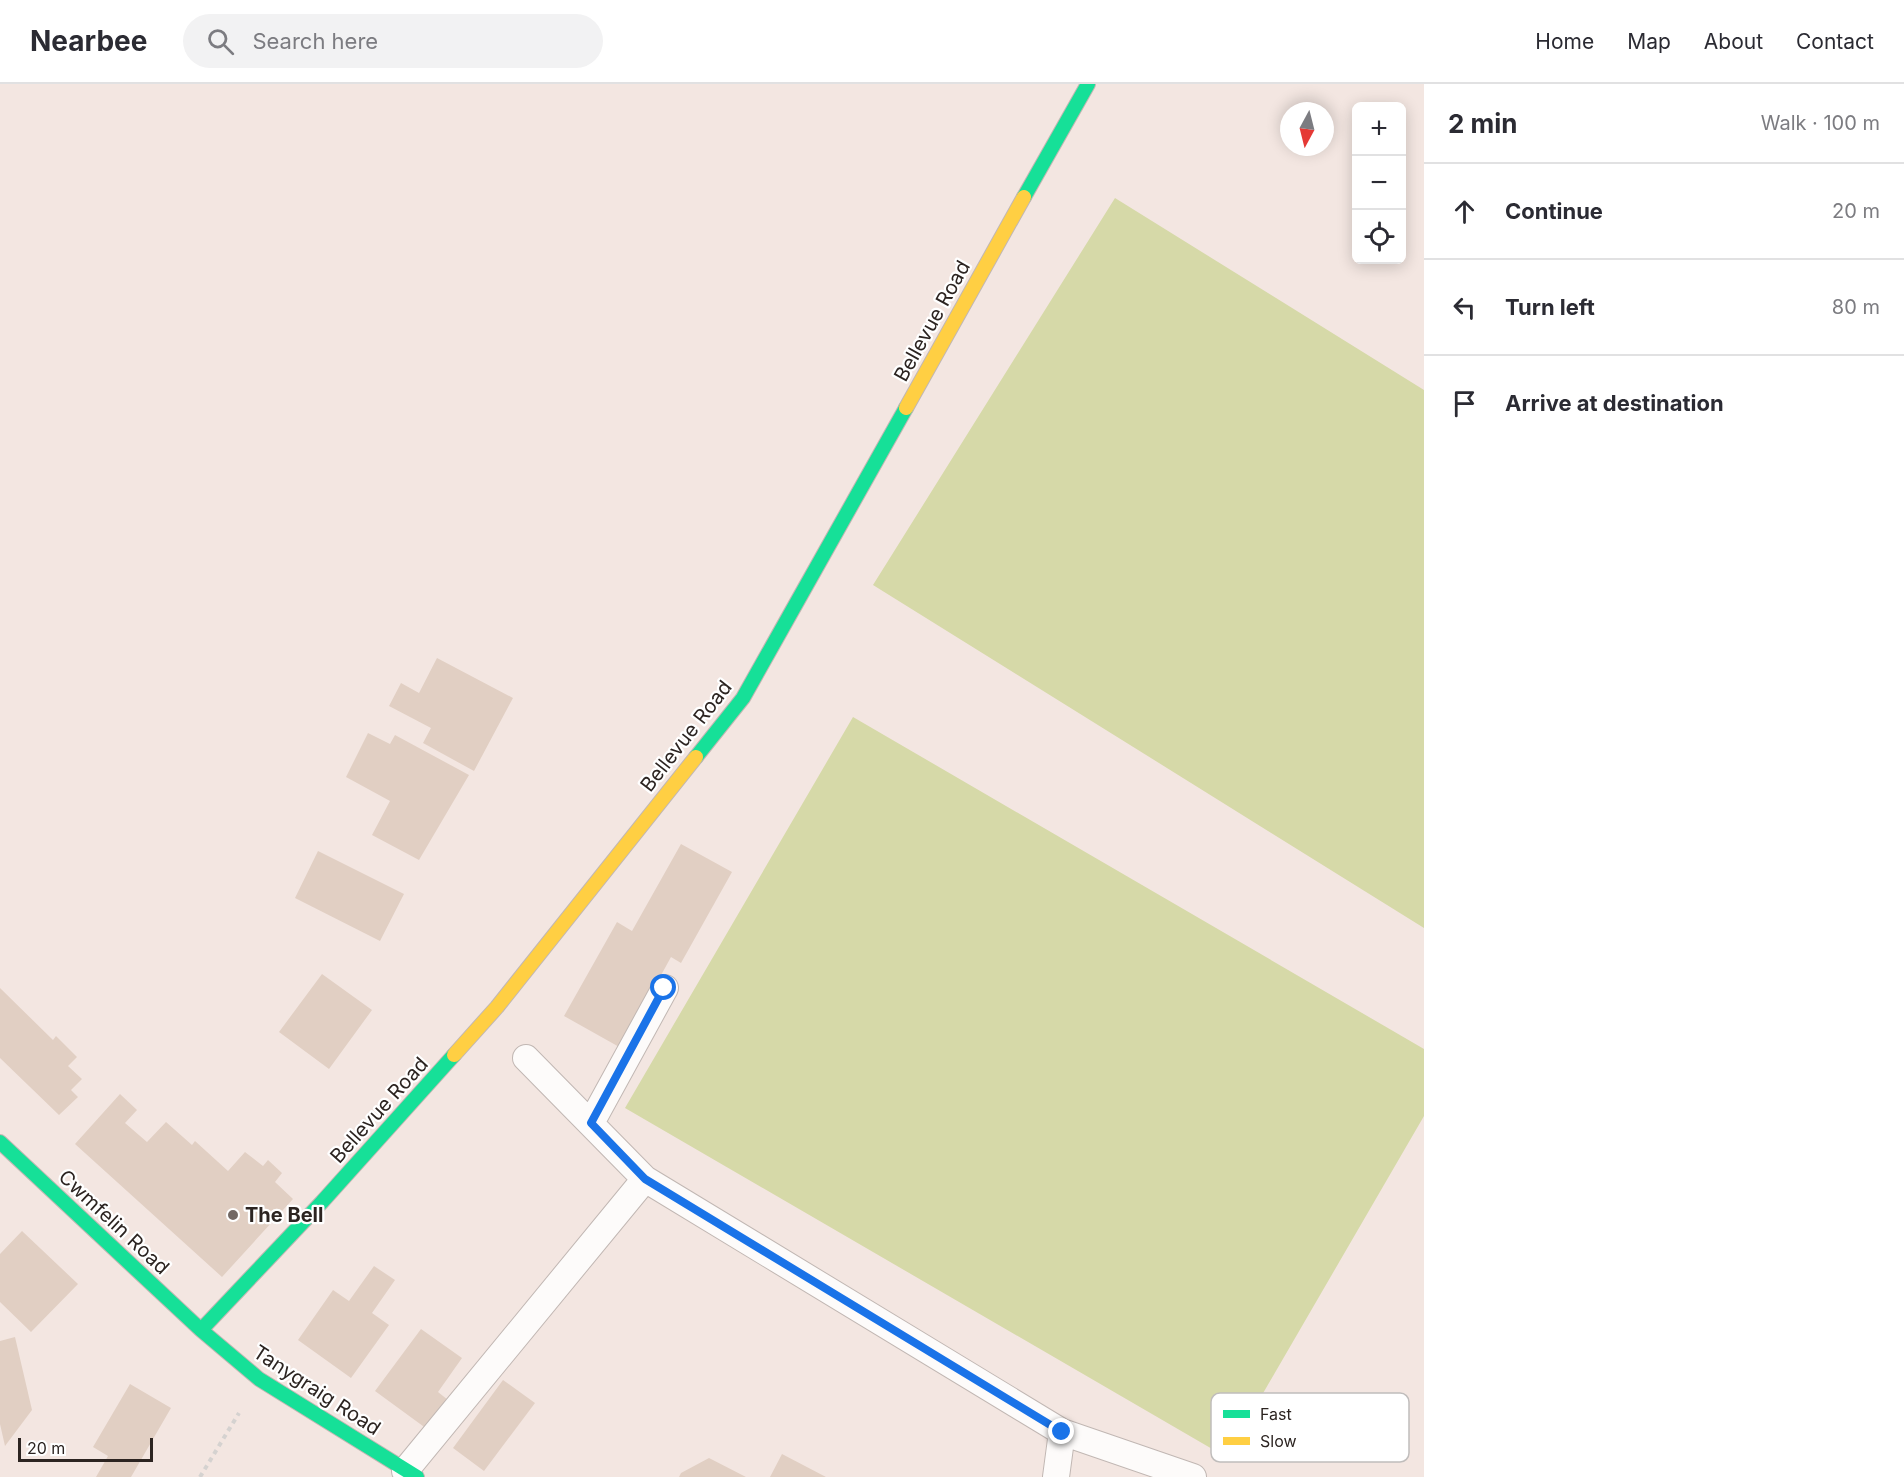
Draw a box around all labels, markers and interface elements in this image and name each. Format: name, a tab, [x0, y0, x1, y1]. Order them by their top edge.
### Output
search box	[183, 14, 603, 68]
text: Nearbee	[30, 24, 147, 58]
icon: search	[204, 25, 237, 58]
text: Search here	[252, 28, 378, 54]
text: Home	[1535, 29, 1594, 54]
text: Map	[1627, 29, 1671, 54]
text: About	[1704, 29, 1763, 54]
text: Contact	[1796, 29, 1874, 54]
north arrow	[1280, 102, 1334, 156]
map controls	[1352, 102, 1406, 264]
button: +	[1352, 102, 1406, 156]
text: 2 min	[1448, 108, 1518, 139]
text: Walk · 100 m	[1761, 111, 1880, 135]
button: −	[1352, 156, 1406, 210]
icon: ahead	[1448, 195, 1481, 228]
text: Continue	[1505, 198, 1603, 224]
text: 20 m	[1832, 199, 1880, 223]
button: locate	[1352, 210, 1406, 264]
street label: Bellevue Road	[889, 256, 975, 386]
icon: left	[1448, 291, 1481, 324]
text: Turn left	[1505, 294, 1595, 320]
text: 80 m	[1832, 295, 1880, 319]
icon: arrive	[1448, 387, 1481, 420]
text: Arrive at destination	[1505, 390, 1724, 416]
street label: Bellevue Road	[635, 676, 737, 796]
route start	[650, 974, 676, 1000]
street label: Bellevue Road	[325, 1052, 433, 1168]
street label: Cwmfelin Road	[54, 1165, 174, 1279]
place label: The Bell	[245, 1203, 323, 1227]
marker: The Bell	[226, 1208, 240, 1222]
street label: Tanygraig Road	[249, 1340, 385, 1440]
legend	[1211, 1393, 1409, 1462]
text: Fast	[1260, 1404, 1292, 1424]
route end	[1048, 1418, 1074, 1444]
text: Slow	[1260, 1431, 1297, 1451]
scale bar	[18, 1435, 153, 1462]
text: 20 m	[27, 1438, 65, 1458]

